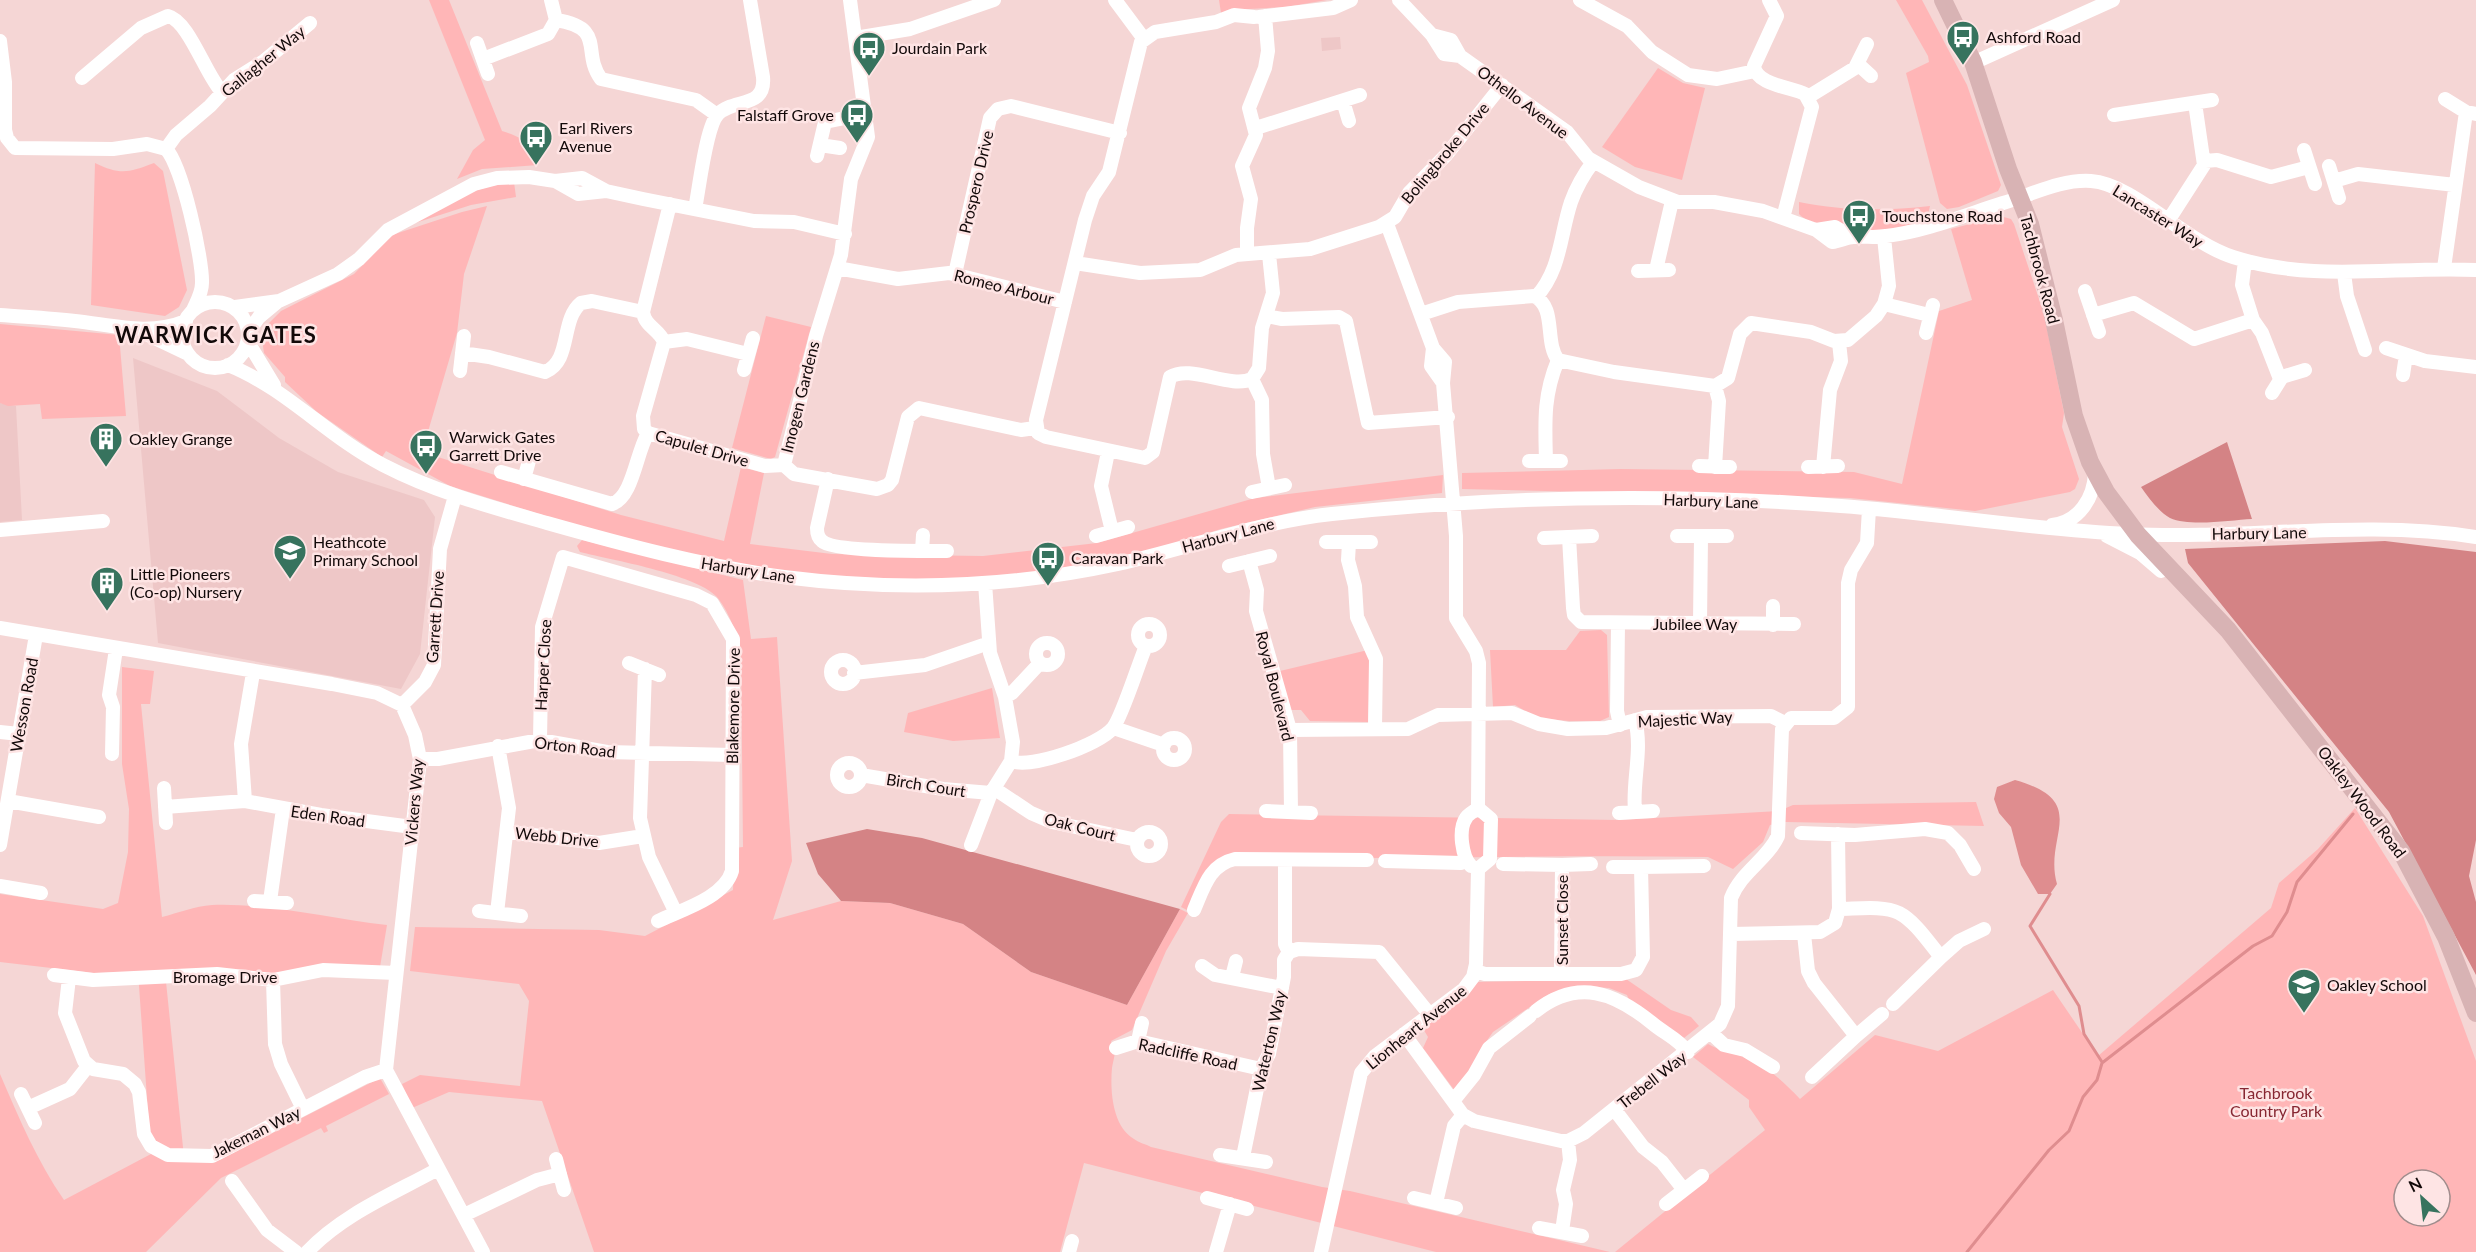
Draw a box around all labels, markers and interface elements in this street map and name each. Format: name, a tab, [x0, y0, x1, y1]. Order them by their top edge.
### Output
bus stop icon: Ashford Road	[1945, 19, 1981, 66]
street label: Gallagher Way	[217, 21, 309, 100]
place label: Ashford Road	[1986, 27, 2081, 46]
bus stop icon: Jourdain Park	[851, 30, 887, 77]
place label: Jourdain Park	[892, 38, 988, 57]
street label: Othello Avenue	[1474, 61, 1573, 142]
bus stop icon: Falstaff Grove	[839, 97, 875, 144]
street label: Bolingbroke Drive	[1397, 98, 1492, 207]
place label: Falstaff Grove	[737, 105, 834, 124]
place label: Earl Rivers Avenue	[559, 118, 633, 155]
bus stop icon: Earl Rivers Avenue	[518, 119, 554, 166]
street label: Prospero Drive	[954, 129, 997, 235]
street label: Lancaster Way	[2110, 180, 2208, 251]
bus stop icon: Touchstone Road	[1841, 198, 1877, 245]
place label: Touchstone Road	[1882, 206, 2003, 225]
street label: Tachbrook Road	[2017, 212, 2064, 326]
street label: Romeo Arbour	[952, 265, 1056, 308]
district label: WARWICK GATES	[115, 321, 317, 348]
street label: Imogen Gardens	[776, 339, 823, 455]
building icon: Oakley Grange	[88, 421, 124, 468]
street label: Capulet Drive	[653, 425, 751, 470]
place label: Warwick Gates Garrett Drive	[449, 427, 555, 464]
bus stop icon: Warwick Gates Garrett Drive	[408, 428, 444, 475]
place label: Oakley Grange	[129, 429, 232, 448]
street label: Harbury Lane	[1663, 489, 1759, 512]
street label: Harbury Lane	[1180, 513, 1276, 556]
street label: Harbury Lane	[2211, 522, 2307, 543]
place label: Heathcote Primary School	[313, 532, 418, 569]
school or university icon: Heathcote Primary School	[272, 533, 308, 580]
bus stop icon: Caravan Park	[1030, 540, 1066, 587]
place label: Caravan Park	[1071, 548, 1164, 567]
street label: Harbury Lane	[700, 553, 796, 586]
place label: Little Pioneers (Co-op) Nursery	[130, 564, 242, 601]
building icon: Little Pioneers (Co-op) Nursery	[89, 565, 125, 612]
street label: Garrett Drive	[422, 570, 447, 664]
street label: Jubilee Way	[1653, 614, 1738, 633]
street label: Harper Close	[531, 619, 554, 711]
street label: Royal Boulevard	[1253, 629, 1298, 743]
street label: Blakemore Drive	[722, 648, 743, 764]
street label: Wesson Road	[6, 656, 41, 754]
street label: Majestic Way	[1637, 706, 1734, 730]
street label: Orton Road	[533, 732, 617, 761]
street label: Oakley Wood Road	[2314, 742, 2411, 861]
street label: Vickers Way	[400, 757, 427, 846]
street label: Birch Court	[885, 769, 967, 800]
street label: Eden Road	[290, 801, 366, 830]
street label: Oak Court	[1042, 808, 1118, 845]
street label: Webb Drive	[514, 823, 600, 850]
street label: Sunset Close	[1552, 875, 1571, 965]
street label: Bromage Drive	[173, 967, 277, 986]
school or university icon: Oakley School	[2286, 967, 2322, 1014]
place label: Oakley School	[2327, 975, 2427, 994]
street label: Lionheart Avenue	[1362, 980, 1470, 1073]
street label: Waterton Way	[1248, 988, 1289, 1093]
street label: Radcliffe Road	[1137, 1034, 1239, 1073]
street label: Trebell Way	[1613, 1046, 1690, 1112]
park label: Tachbrook Country Park	[2230, 1083, 2323, 1120]
street label: Jakeman Way	[208, 1102, 304, 1161]
north arrow	[2392, 1168, 2452, 1228]
text: N	[2405, 1173, 2425, 1195]

